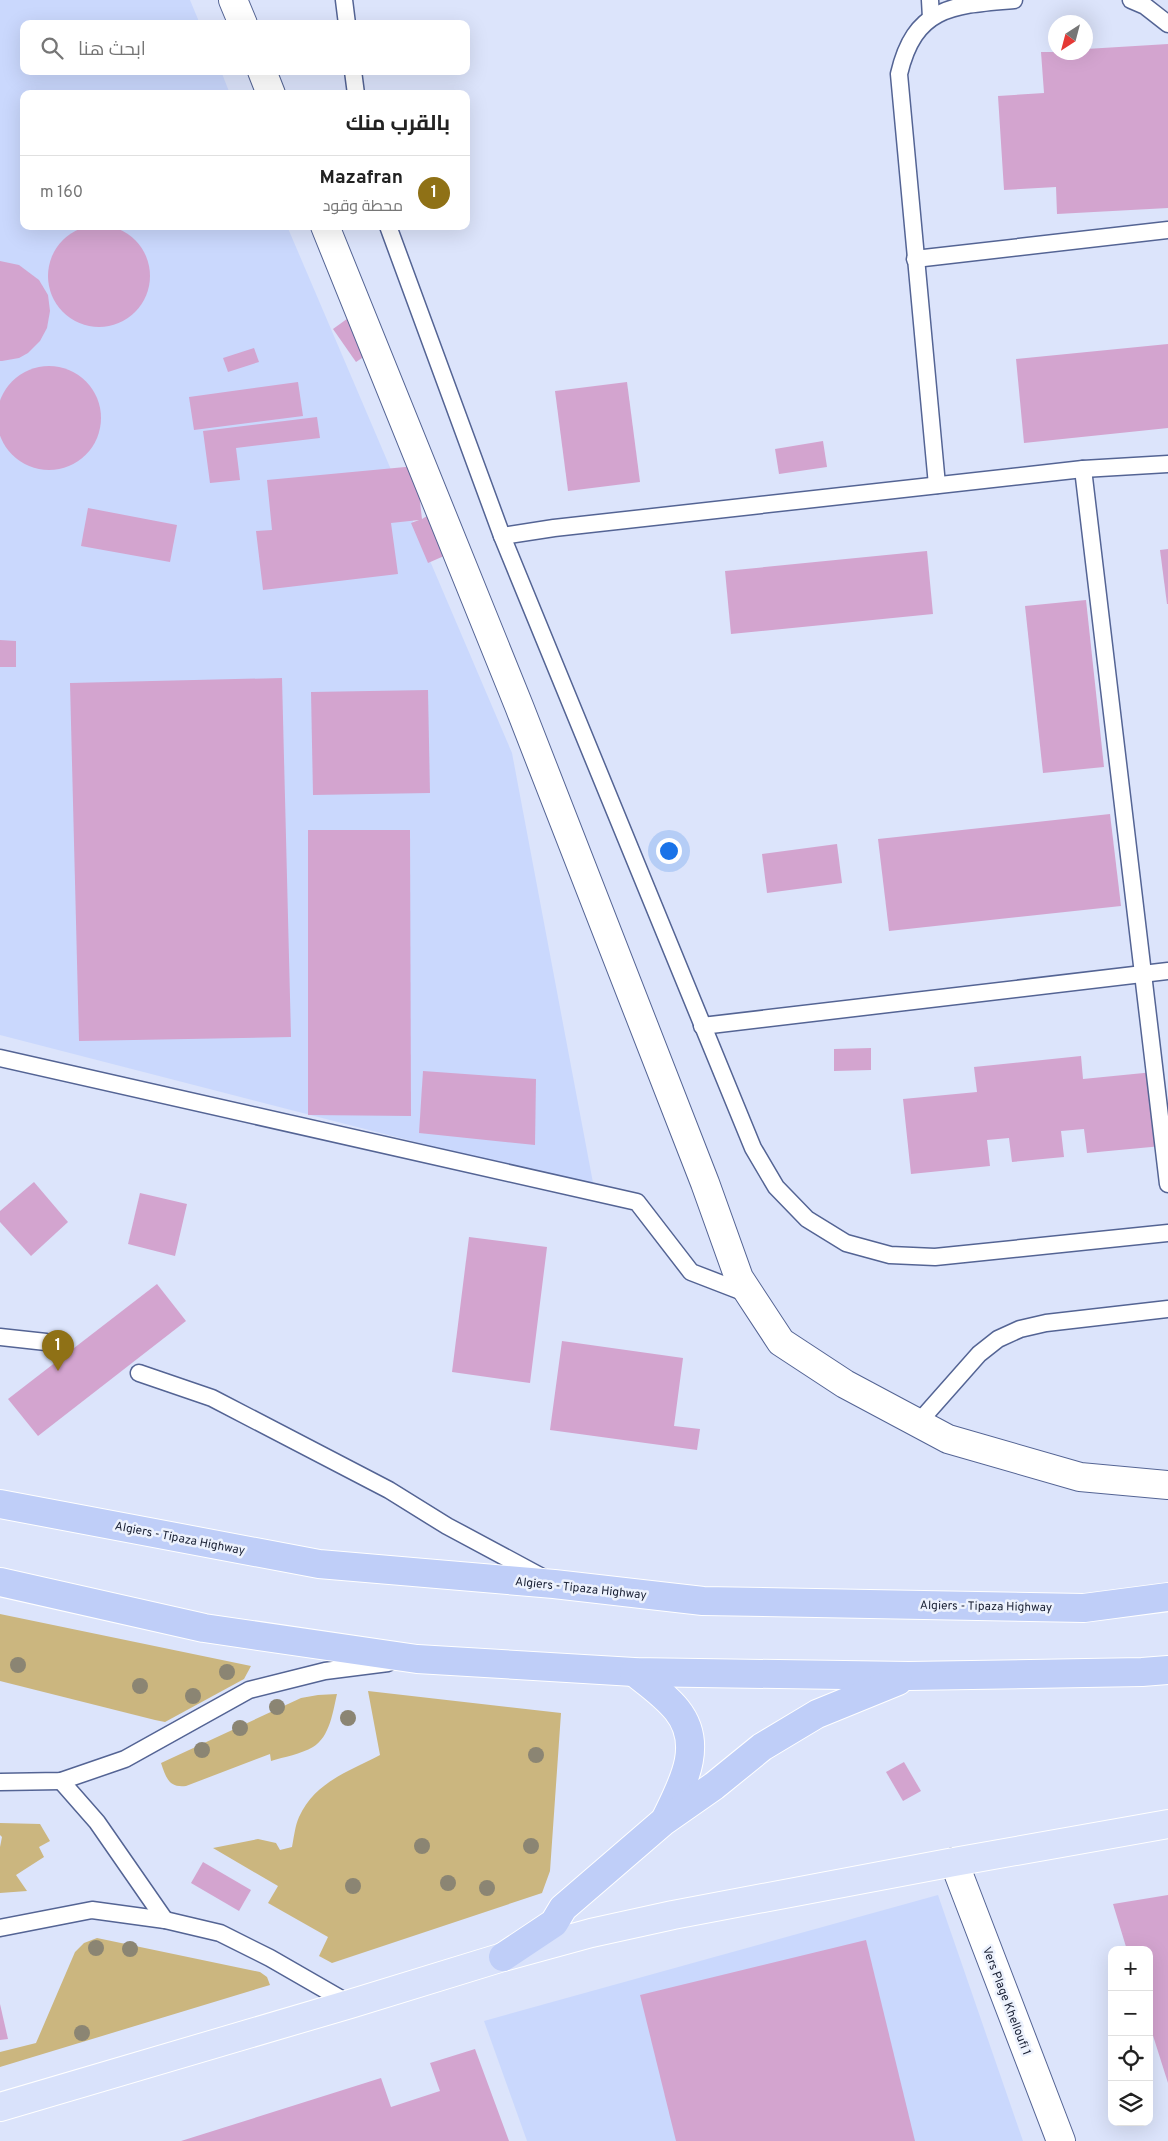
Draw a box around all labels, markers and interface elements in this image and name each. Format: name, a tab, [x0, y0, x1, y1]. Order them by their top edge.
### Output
north arrow	[1048, 15, 1093, 60]
search box	[20, 20, 470, 75]
icon: search	[38, 34, 66, 62]
text: ابحث هنا	[78, 38, 146, 62]
text: بالقرب منك	[346, 111, 450, 138]
text: Mazafran	[320, 166, 403, 190]
text: 160 m	[40, 183, 83, 203]
text: 1	[431, 183, 437, 203]
text: محطة وقود	[323, 197, 403, 217]
your location	[656, 838, 682, 864]
pin: 1	[42, 1330, 74, 1371]
street label: Algiers - Tipaza Highway	[113, 1519, 246, 1559]
street label: Algiers - Tipaza Highway	[514, 1574, 647, 1604]
street label: Algiers - Tipaza Highway	[920, 1598, 1052, 1616]
street label: Vers Plage Khelloufi 1	[978, 1945, 1034, 2058]
map controls	[1108, 1946, 1153, 2126]
button: +	[1108, 1946, 1153, 1991]
button: −	[1108, 1991, 1153, 2036]
button: locate	[1108, 2036, 1153, 2081]
button: layers	[1108, 2081, 1153, 2126]

